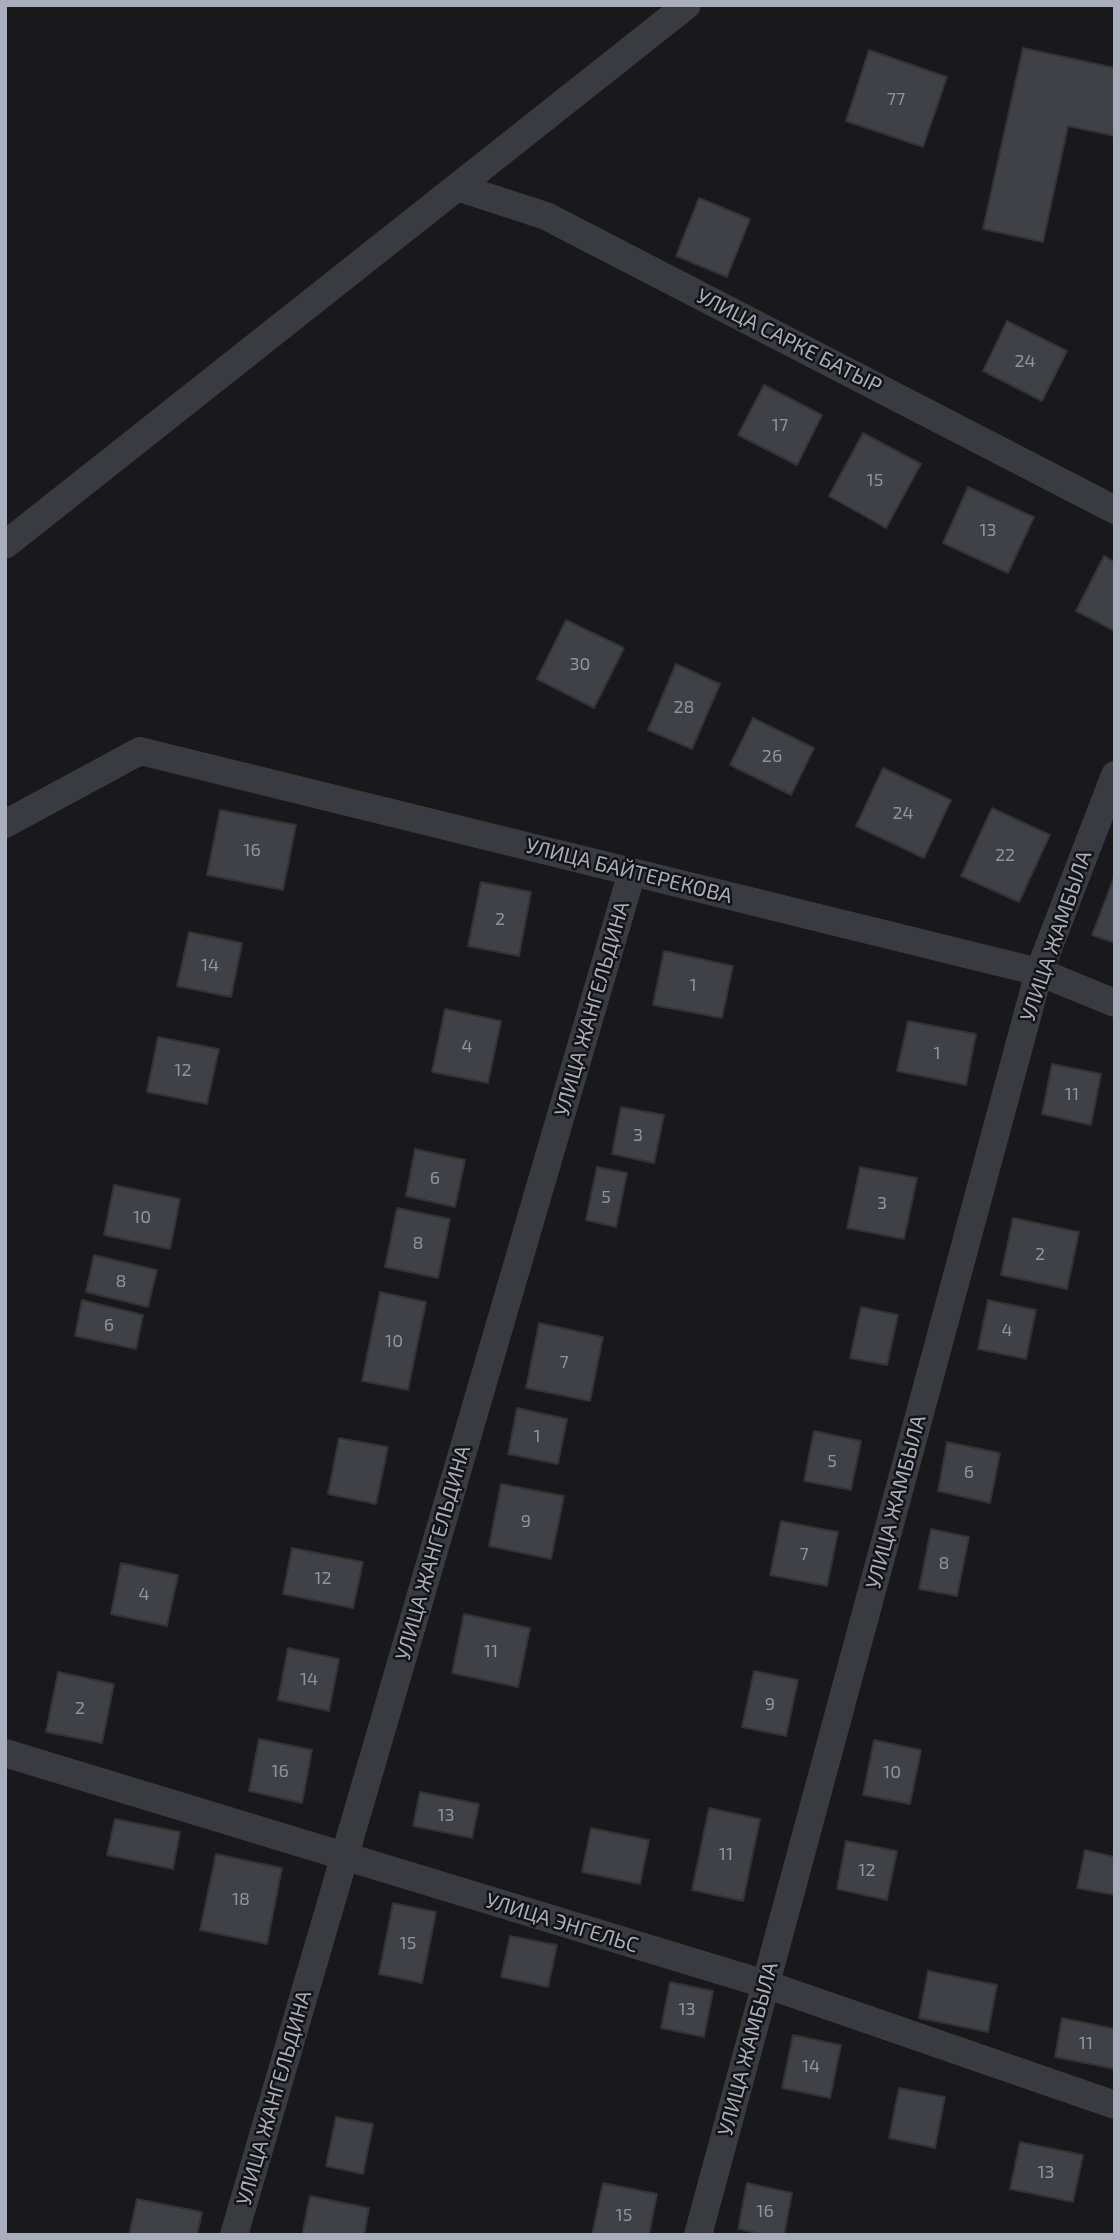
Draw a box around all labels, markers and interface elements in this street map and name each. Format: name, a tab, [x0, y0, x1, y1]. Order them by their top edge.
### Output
house number: 77	[887, 88, 905, 110]
street label: УЛИЦА САРКЕ БАТЫР	[692, 283, 886, 399]
house number: 24	[1014, 350, 1036, 372]
house number: 17	[772, 414, 788, 436]
house number: 15	[867, 469, 883, 491]
house number: 13	[979, 519, 997, 541]
house number: 30	[570, 653, 590, 675]
house number: 28	[673, 696, 695, 718]
house number: 26	[762, 745, 782, 767]
house number: 24	[892, 802, 914, 824]
street label: УЛИЦА БАЙТЕРЕКОВА	[523, 833, 735, 909]
house number: 16	[243, 839, 261, 861]
house number: 22	[995, 844, 1015, 866]
street label: УЛИЦА ЖАМБЫЛА	[1015, 847, 1097, 1025]
street label: УЛИЦА ЖАНГЕЛЬДИНА	[549, 899, 635, 1119]
house number: 2	[495, 908, 505, 930]
house number: 14	[201, 954, 219, 976]
house number: 1	[689, 974, 697, 996]
house number: 4	[461, 1035, 473, 1057]
house number: 1	[933, 1042, 941, 1064]
house number: 12	[174, 1059, 192, 1081]
house number: 11	[1065, 1083, 1079, 1105]
house number: 3	[633, 1124, 643, 1146]
house number: 6	[430, 1167, 440, 1189]
house number: 5	[601, 1186, 611, 1208]
house number: 3	[877, 1192, 887, 1214]
house number: 10	[133, 1206, 151, 1228]
house number: 8	[413, 1232, 423, 1254]
house number: 2	[1035, 1243, 1045, 1265]
house number: 8	[116, 1270, 126, 1292]
house number: 6	[104, 1314, 114, 1336]
house number: 4	[1001, 1319, 1013, 1341]
house number: 10	[385, 1330, 403, 1352]
house number: 7	[559, 1351, 569, 1373]
street label: УЛИЦА ЖАМБЫЛА	[861, 1412, 931, 1592]
house number: 1	[533, 1425, 541, 1447]
street label: УЛИЦА ЖАНГЕЛЬДИНА	[390, 1443, 476, 1663]
house number: 5	[827, 1450, 837, 1472]
house number: 6	[964, 1461, 974, 1483]
house number: 9	[521, 1510, 531, 1532]
house number: 7	[799, 1543, 809, 1565]
house number: 8	[939, 1552, 949, 1574]
house number: 12	[314, 1567, 332, 1589]
house number: 4	[138, 1583, 150, 1605]
house number: 11	[484, 1640, 498, 1662]
house number: 14	[300, 1668, 318, 1690]
house number: 9	[765, 1693, 775, 1715]
house number: 2	[75, 1697, 85, 1719]
house number: 16	[271, 1760, 289, 1782]
house number: 10	[883, 1761, 901, 1783]
house number: 13	[437, 1804, 455, 1826]
house number: 11	[719, 1843, 733, 1865]
house number: 12	[858, 1859, 876, 1881]
house number: 18	[232, 1888, 250, 1910]
street label: УЛИЦА ЭНГЕЛЬС	[483, 1888, 641, 1958]
house number: 15	[400, 1932, 416, 1954]
street label: УЛИЦА ЖАМБЫЛА	[713, 1959, 783, 2139]
street label: УЛИЦА ЖАНГЕЛЬДИНА	[231, 1988, 317, 2208]
house number: 13	[678, 1998, 696, 2020]
house number: 11	[1079, 2032, 1093, 2054]
house number: 14	[802, 2055, 820, 2077]
house number: 13	[1037, 2161, 1055, 2183]
house number: 16	[756, 2200, 774, 2222]
house number: 15	[616, 2204, 632, 2226]

